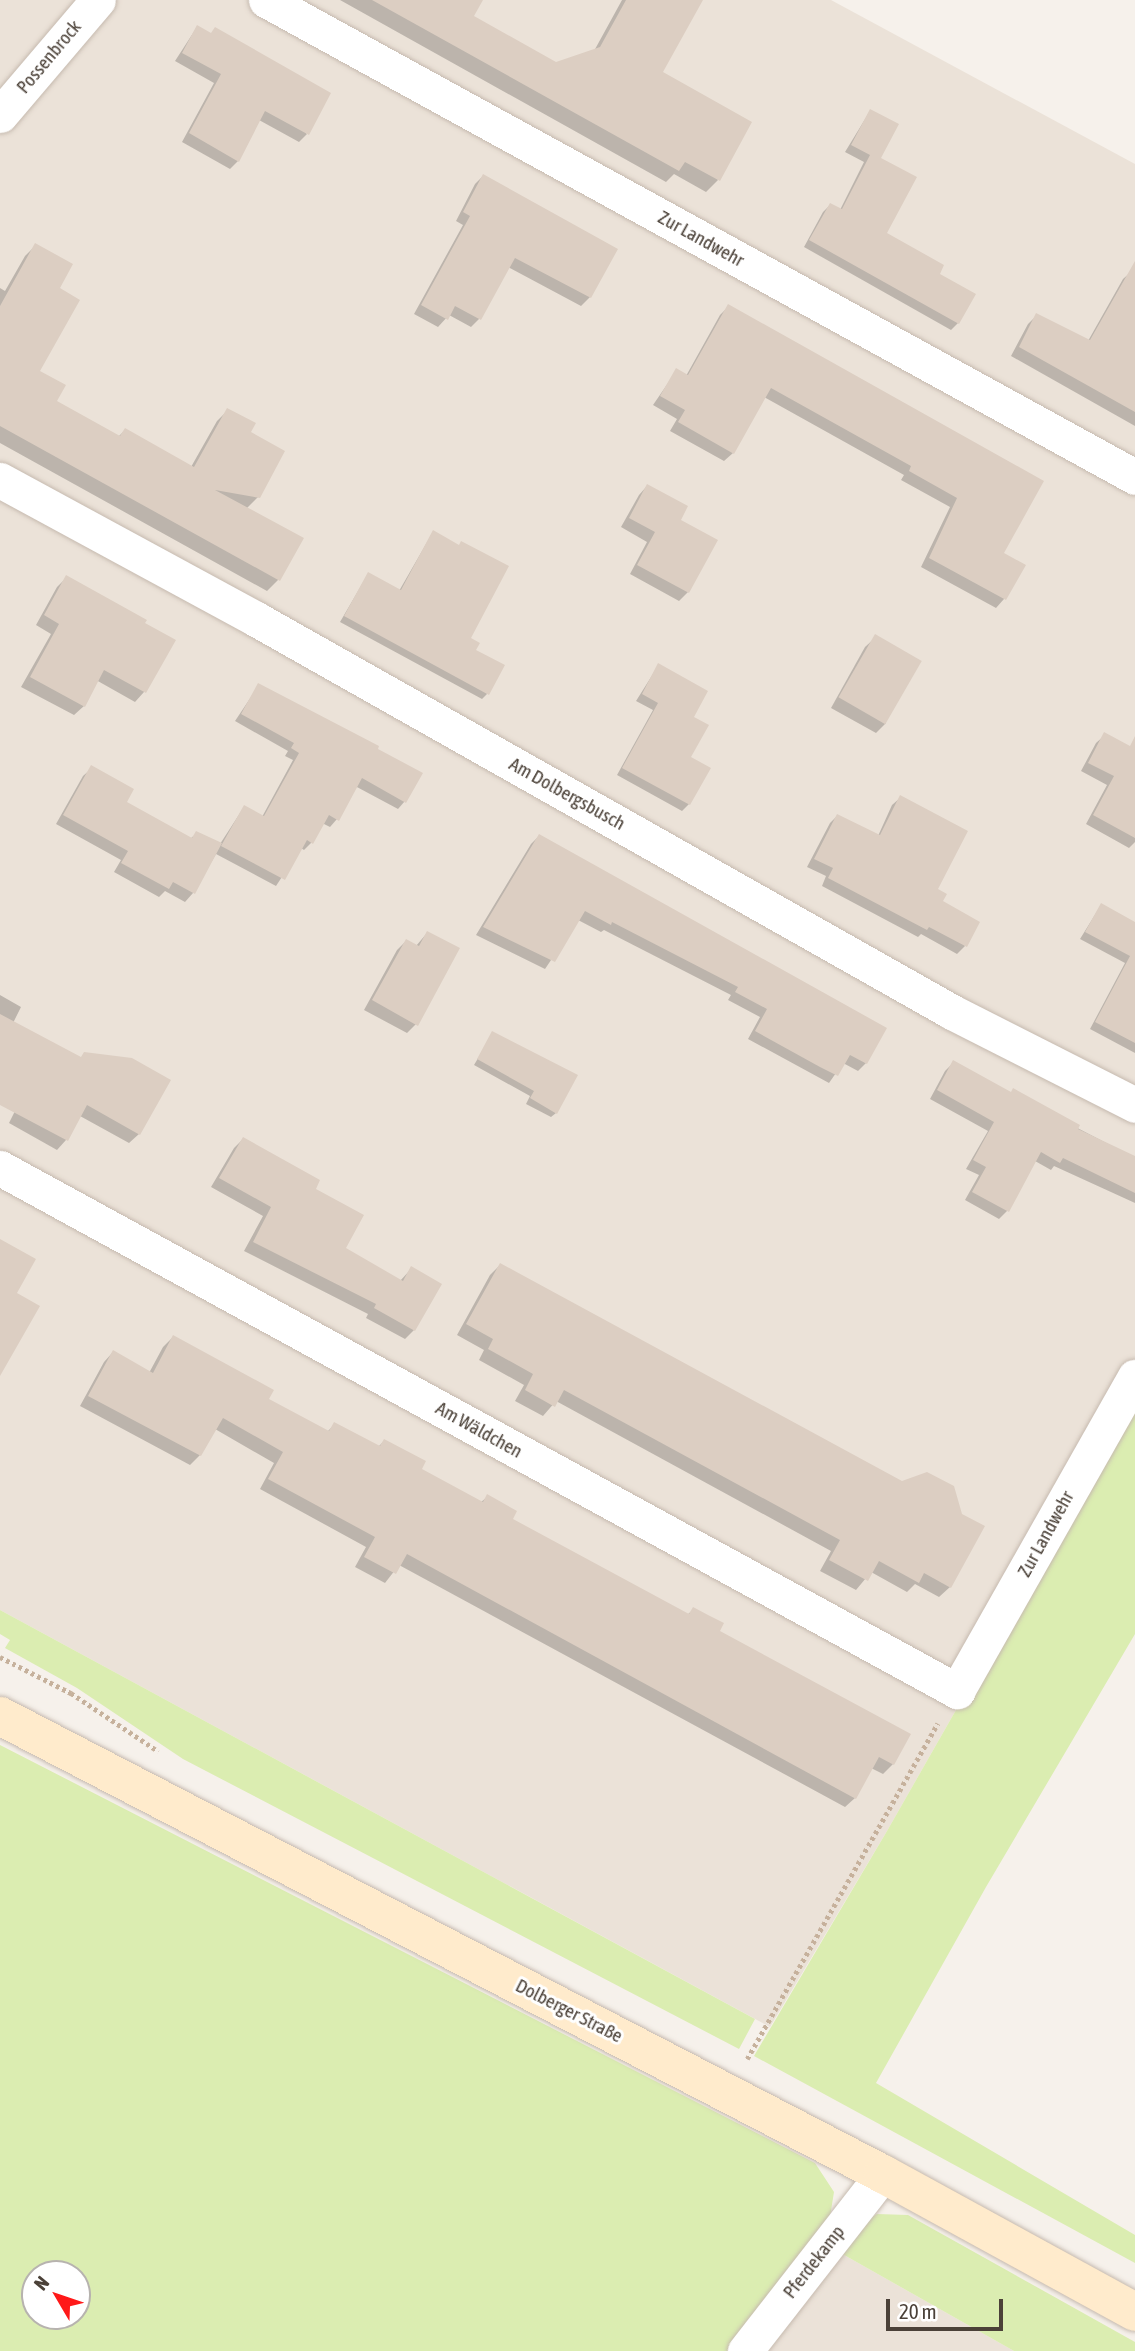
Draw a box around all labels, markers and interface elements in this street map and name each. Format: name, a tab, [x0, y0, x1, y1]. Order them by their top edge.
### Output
street label: Possenbrock	[12, 16, 86, 98]
street label: Zur Landwehr	[654, 206, 748, 272]
street label: Am Dolbergsbusch	[505, 753, 629, 835]
street label: Am Wäldchen	[432, 1397, 526, 1463]
street label: Zur Landwehr	[1013, 1487, 1079, 1581]
street label: Dolberger Straße	[512, 1974, 626, 2048]
street label: Pferdekamp	[778, 2221, 850, 2303]
north arrow	[21, 2260, 91, 2330]
text: N	[29, 2272, 53, 2294]
scale bar	[890, 2284, 1007, 2328]
text: 20 m	[899, 2299, 937, 2323]

